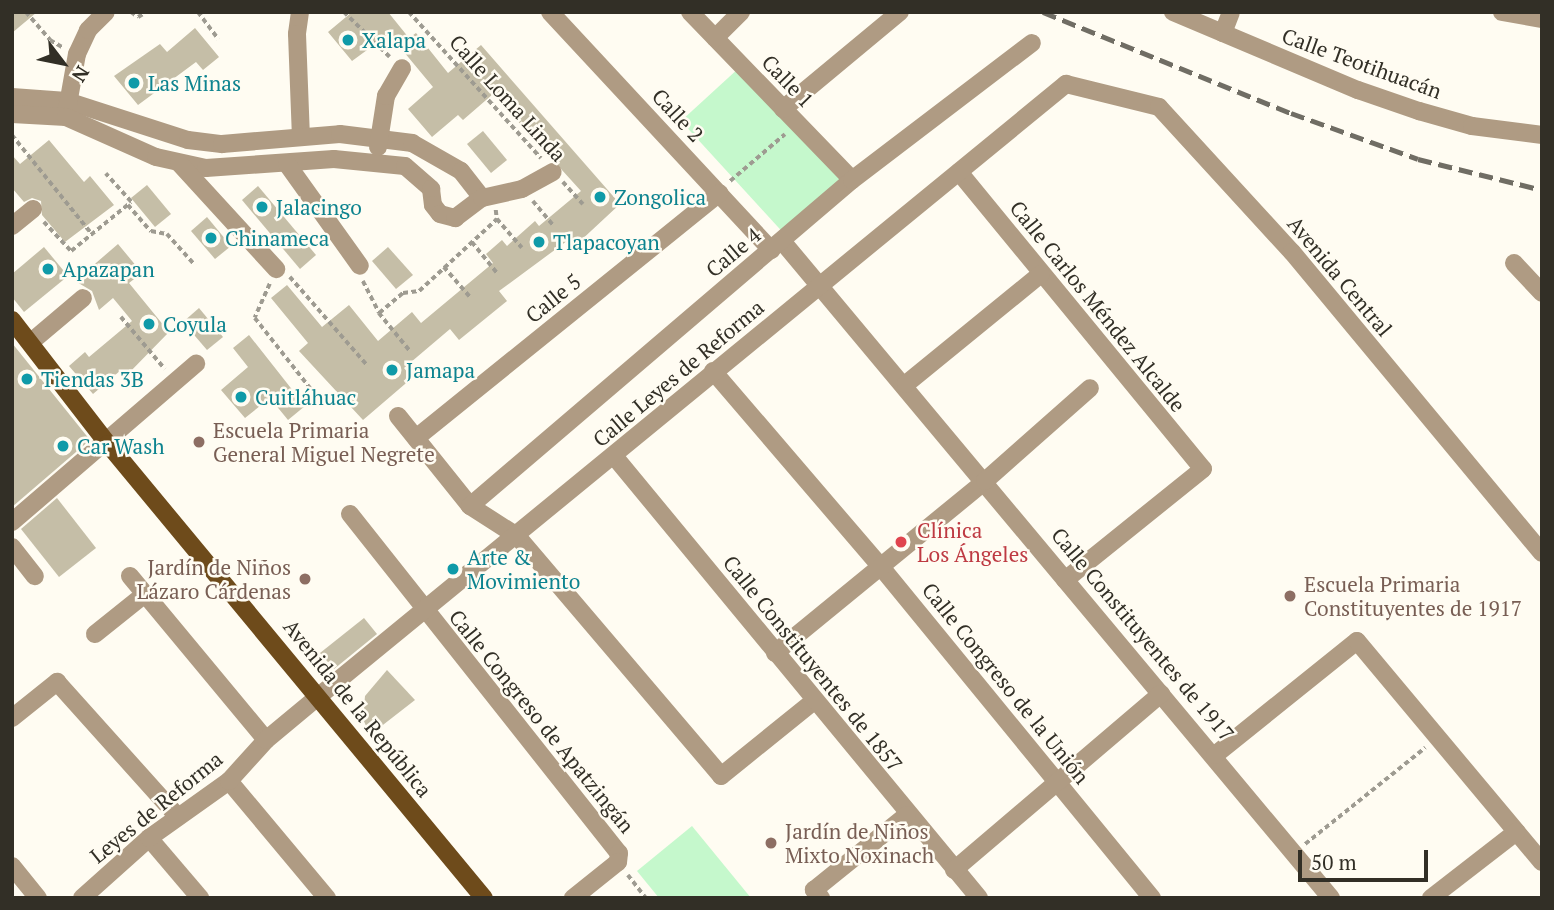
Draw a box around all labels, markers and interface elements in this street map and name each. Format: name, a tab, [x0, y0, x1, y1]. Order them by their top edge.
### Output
street label: Calle Teotihuacán	[1279, 22, 1445, 104]
place label: Xalapa	[362, 27, 426, 53]
north arrow	[28, 28, 98, 98]
street label: Calle Loma Linda	[444, 29, 572, 167]
marker: Xalapa	[340, 32, 356, 48]
street label: Calle 1	[757, 49, 819, 113]
text: N	[67, 62, 96, 87]
place label: Las Minas	[148, 70, 241, 96]
marker: Las Minas	[126, 75, 142, 91]
street label: Calle 2	[647, 83, 709, 147]
place label: Zongolica	[614, 184, 706, 210]
marker: Zongolica	[592, 189, 608, 205]
place label: Jalacingo	[276, 194, 362, 220]
street label: Calle Carlos Méndez Alcalde	[1005, 195, 1191, 417]
marker: Jalacingo	[254, 199, 270, 215]
street label: Avenida Central	[1283, 211, 1397, 341]
street label: Calle 4	[701, 222, 765, 282]
place label: Chinameca	[225, 225, 329, 251]
place label: Tlapacoyan	[553, 229, 660, 255]
marker: Chinameca	[203, 230, 219, 246]
marker: Tlapacoyan	[531, 234, 547, 250]
place label: Apazapan	[62, 256, 155, 282]
marker: Apazapan	[40, 261, 56, 277]
street label: Calle 5	[520, 268, 586, 328]
street label: Calle Leyes de Reforma	[587, 294, 769, 452]
place label: Coyula	[163, 311, 227, 337]
marker: Coyula	[141, 316, 157, 332]
place label: Jamapa	[406, 357, 475, 383]
marker: Jamapa	[384, 362, 400, 378]
place label: Tiendas 3B	[41, 366, 144, 392]
marker: Tiendas 3B	[19, 371, 35, 387]
place label: Cuitláhuac	[255, 384, 356, 410]
marker: Cuitláhuac	[233, 389, 249, 405]
place label: Escuela Primaria General Miguel Negrete	[213, 417, 435, 467]
place label: Car Wash	[77, 433, 165, 459]
marker: Escuela Primaria General Miguel Negrete	[191, 434, 207, 450]
marker: Car Wash	[55, 438, 71, 454]
place label: Clínica Los Ángeles	[917, 517, 1029, 567]
street label: Calle Constituyentes de 1917	[1046, 522, 1240, 746]
marker: Clínica Los Ángeles	[891, 532, 911, 552]
place label: Arte & Movimiento	[467, 544, 580, 594]
street label: Calle Constituyentes de 1857	[718, 550, 908, 776]
place label: Jardín de Niños Lázaro Cárdenas	[137, 554, 291, 604]
marker: Arte & Movimiento	[445, 561, 461, 577]
marker: Jardín de Niños Lázaro Cárdenas	[297, 571, 313, 587]
place label: Escuela Primaria Constituyentes de 1917	[1304, 571, 1522, 621]
street label: Calle Congreso de la Unión	[917, 577, 1095, 789]
marker: Escuela Primaria Constituyentes de 1917	[1282, 588, 1298, 604]
street label: Calle Congreso de Apatzingán	[444, 604, 640, 838]
street label: Avenida de la República	[279, 614, 437, 802]
street label: Leyes de Reforma	[85, 746, 227, 868]
place label: Jardín de Niños Mixto Noxinach	[785, 818, 934, 868]
marker: Jardín de Niños Mixto Noxinach	[763, 835, 779, 851]
scale bar	[1302, 836, 1432, 880]
text: 50 m	[1311, 848, 1357, 876]

